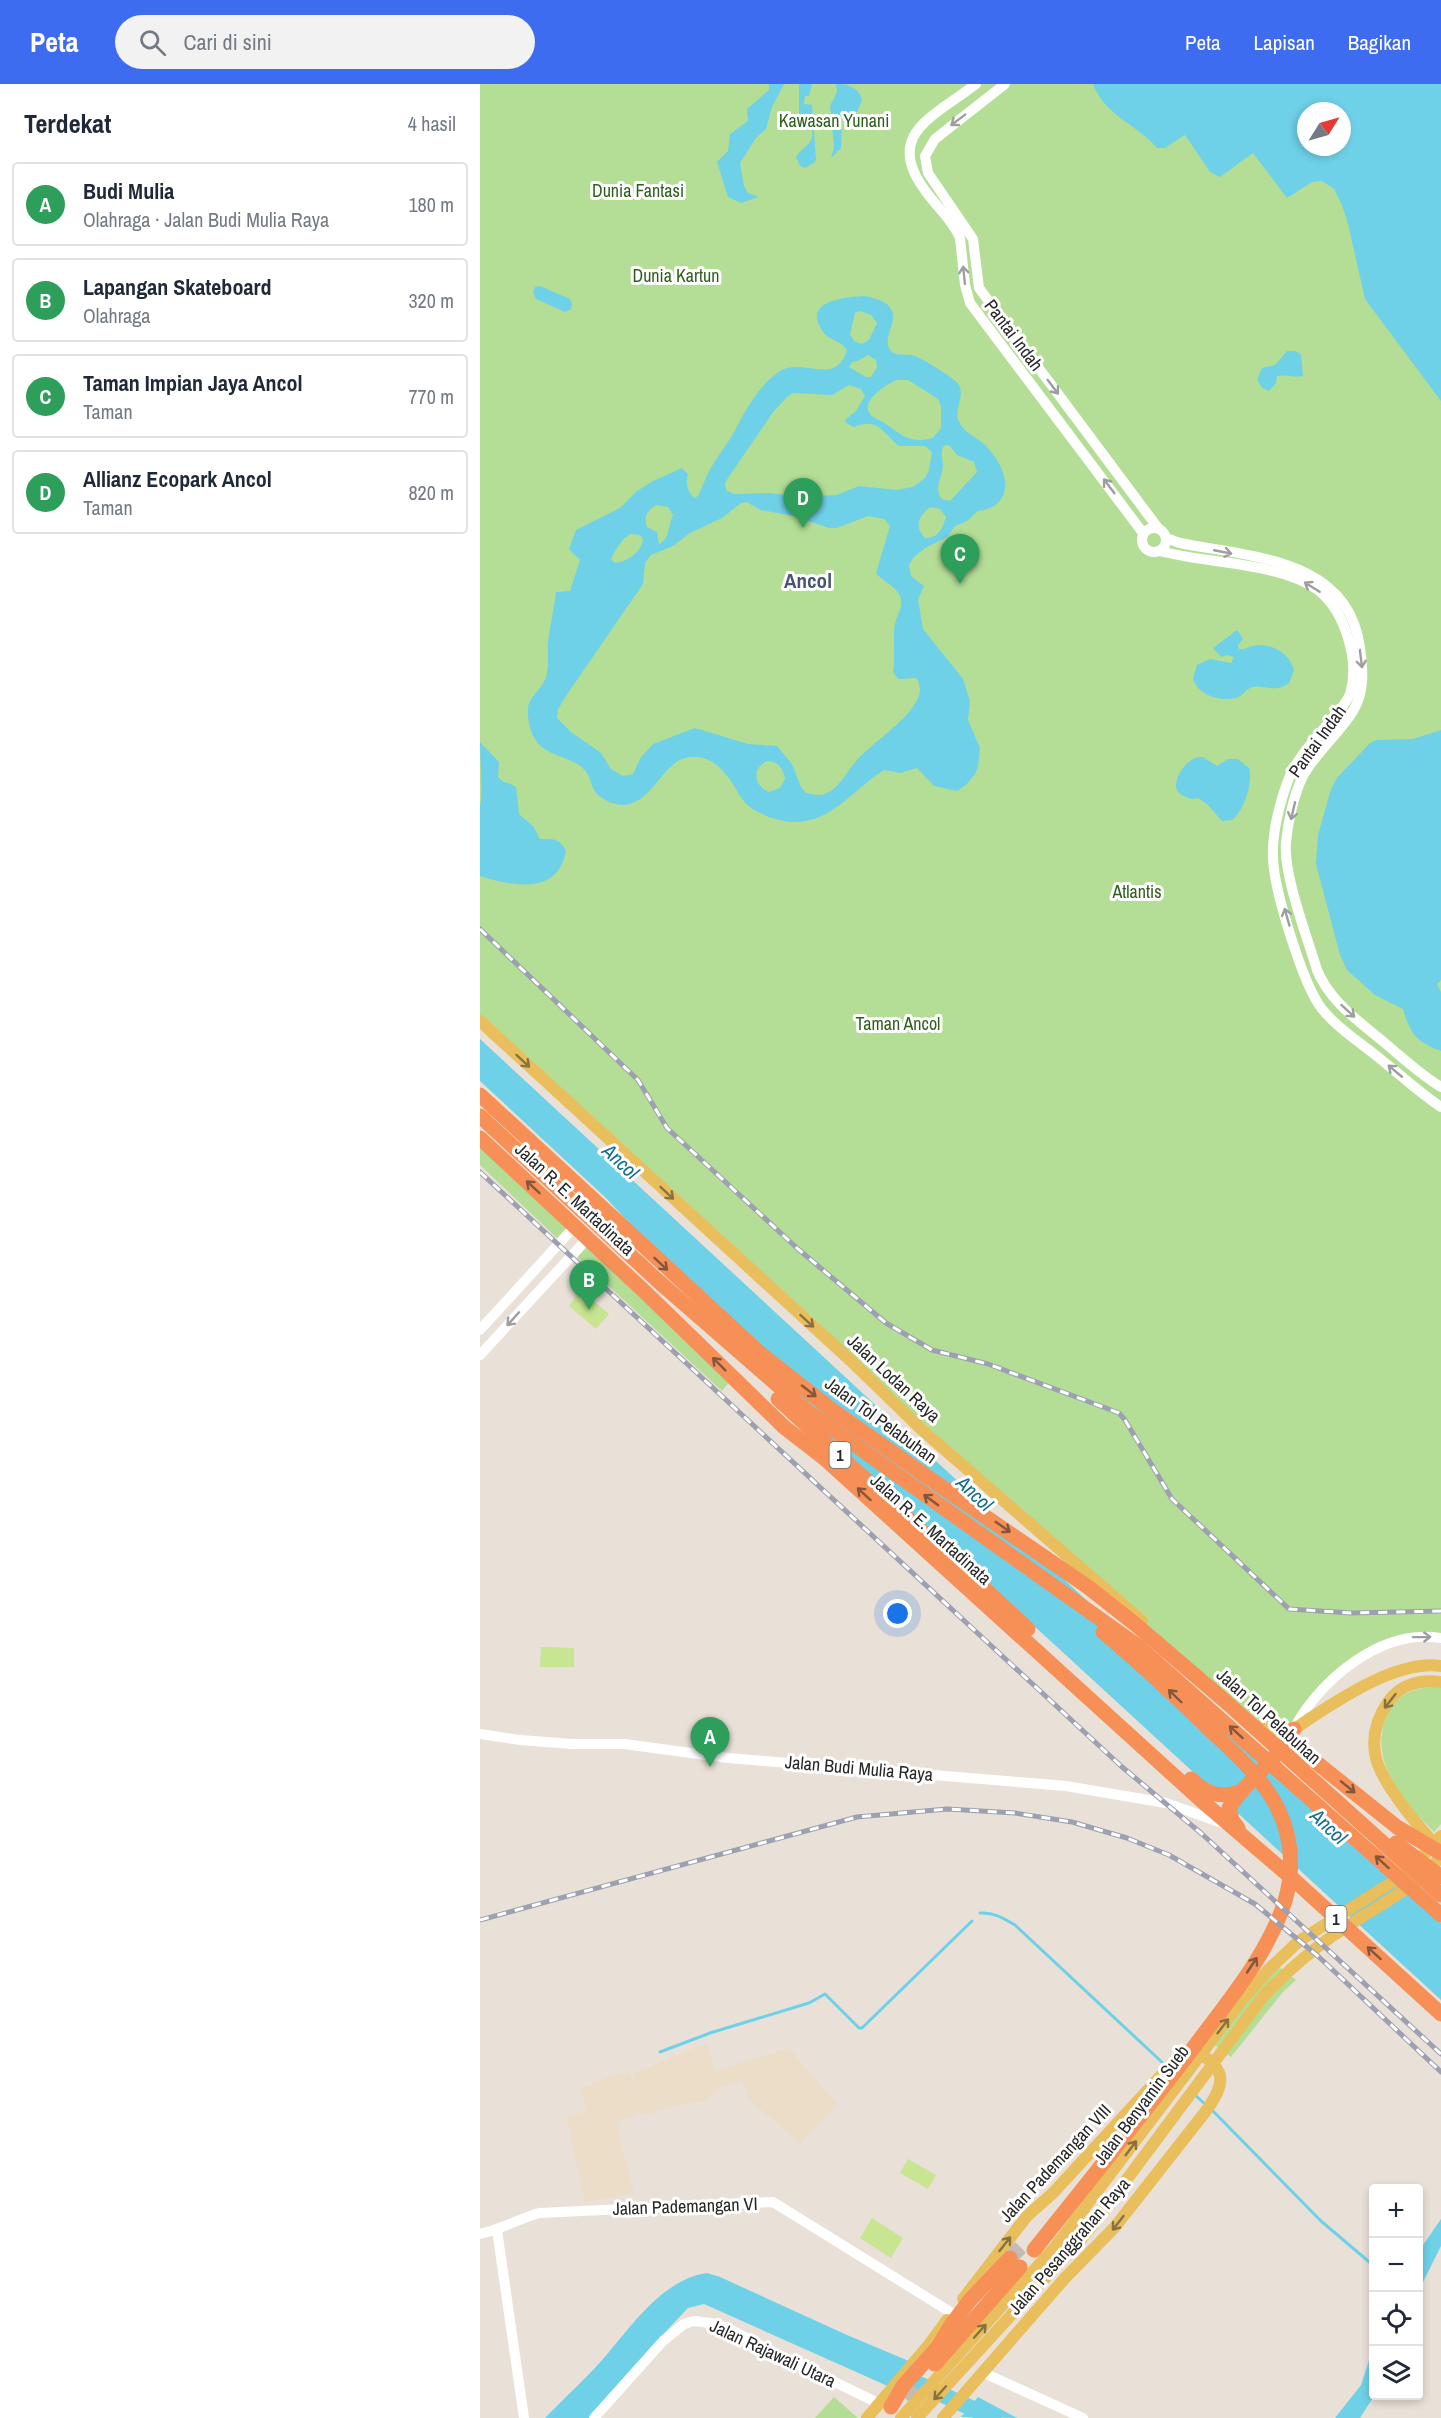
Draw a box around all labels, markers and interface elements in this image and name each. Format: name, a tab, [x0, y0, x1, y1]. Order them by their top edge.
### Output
search box	[115, 15, 535, 69]
text: Peta	[30, 23, 79, 61]
icon: search	[136, 26, 169, 59]
text: Cari di sini	[184, 27, 272, 57]
text: Peta	[1185, 28, 1221, 57]
text: Lapisan	[1254, 28, 1315, 57]
text: Bagikan	[1348, 28, 1411, 57]
north arrow	[1297, 102, 1351, 156]
text: Terdekat	[24, 106, 111, 141]
park label: Kawasan Yunani	[779, 108, 889, 133]
text: 4 hasil	[408, 110, 456, 137]
one-way arrow	[951, 113, 967, 126]
text: Budi Mulia	[83, 176, 174, 206]
park label: Dunia Fantasi	[592, 178, 684, 203]
text: A	[40, 191, 51, 218]
text: 180 m	[408, 191, 454, 218]
text: Olahraga · Jalan Budi Mulia Raya	[83, 206, 329, 233]
park label: Dunia Kartun	[633, 263, 719, 288]
one-way arrow	[958, 266, 969, 286]
text: Lapangan Skateboard	[83, 272, 271, 302]
text: B	[40, 287, 51, 314]
text: 320 m	[408, 287, 454, 314]
street label: Pantai Indah	[979, 294, 1049, 376]
text: Olahraga	[83, 302, 150, 329]
text: Taman Impian Jaya Ancol	[83, 368, 303, 398]
one-way arrow	[1047, 379, 1059, 395]
text: C	[40, 383, 51, 410]
text: 770 m	[408, 383, 454, 410]
text: Taman	[83, 398, 133, 425]
text: Allianz Ecopark Ancol	[83, 464, 272, 494]
pin: D	[784, 478, 822, 528]
text: D	[40, 479, 51, 506]
text: 820 m	[408, 479, 454, 506]
one-way arrow	[1102, 479, 1115, 495]
text: Taman	[83, 494, 133, 521]
pin: C	[940, 534, 980, 584]
one-way arrow	[1213, 547, 1232, 558]
district label: Ancol	[784, 566, 832, 595]
one-way arrow	[1304, 581, 1321, 593]
one-way arrow	[1356, 648, 1367, 668]
street label: Pantai Indah	[1282, 700, 1352, 782]
one-way arrow	[1286, 802, 1298, 821]
park label: Atlantis	[1111, 879, 1162, 904]
one-way arrow	[1281, 908, 1292, 927]
one-way arrow	[1340, 1004, 1355, 1018]
park label: Taman Ancol	[856, 1011, 940, 1036]
one-way arrow	[515, 1054, 530, 1068]
one-way arrow	[1388, 1064, 1403, 1078]
water label: Ancol	[596, 1136, 645, 1185]
street label: Jalan R. E. Martadinata	[510, 1137, 640, 1261]
one-way arrow	[526, 1180, 541, 1194]
one-way arrow	[659, 1186, 674, 1200]
one-way arrow	[654, 1257, 669, 1271]
pin: B	[570, 1260, 608, 1310]
one-way arrow	[506, 1311, 520, 1326]
one-way arrow	[799, 1314, 814, 1328]
street label: Jalan Lodan Raya	[842, 1328, 946, 1428]
one-way arrow	[711, 1356, 726, 1371]
street label: Jalan Tol Pelabuhan	[820, 1371, 942, 1469]
one-way arrow	[800, 1385, 816, 1398]
road number: 1	[830, 1442, 850, 1468]
street label: Jalan R. E. Martadinata	[865, 1468, 997, 1590]
water label: Ancol	[950, 1468, 999, 1517]
one-way arrow	[857, 1487, 872, 1501]
one-way arrow	[923, 1494, 939, 1506]
one-way arrow	[994, 1521, 1010, 1534]
your location	[883, 1599, 912, 1628]
one-way arrow	[1411, 1631, 1431, 1643]
street label: Jalan Tol Pelabuhan	[1211, 1662, 1327, 1770]
one-way arrow	[1167, 1689, 1182, 1703]
one-way arrow	[1383, 1693, 1396, 1709]
pin: A	[690, 1718, 730, 1767]
one-way arrow	[1228, 1726, 1244, 1740]
street label: Jalan Budi Mulia Raya	[784, 1749, 934, 1787]
one-way arrow	[1340, 1780, 1356, 1793]
water label: Ancol	[1304, 1801, 1353, 1850]
one-way arrow	[1374, 1855, 1389, 1869]
road number: 1	[1326, 1906, 1346, 1932]
one-way arrow	[1366, 1946, 1381, 1960]
one-way arrow	[1246, 1957, 1259, 1974]
one-way arrow	[1216, 2019, 1229, 2035]
street label: Jalan Benyamin Sueb	[1088, 2040, 1194, 2170]
street label: Jalan Pademangan VIII	[994, 2098, 1116, 2228]
one-way arrow	[1124, 2141, 1137, 2157]
street label: Jalan Pesanggrahan Raya	[1003, 2172, 1135, 2320]
map controls	[1369, 2184, 1423, 2400]
button: +	[1369, 2184, 1423, 2238]
street label: Jalan Pademangan VI	[612, 2191, 758, 2221]
one-way arrow	[1111, 2215, 1124, 2231]
one-way arrow	[999, 2236, 1012, 2252]
button: −	[1369, 2238, 1423, 2292]
button: locate	[1369, 2292, 1423, 2346]
street label: Jalan Rajawali Utara	[706, 2313, 840, 2393]
one-way arrow	[973, 2324, 987, 2339]
button: layers	[1369, 2346, 1423, 2400]
one-way arrow	[933, 2385, 947, 2400]

